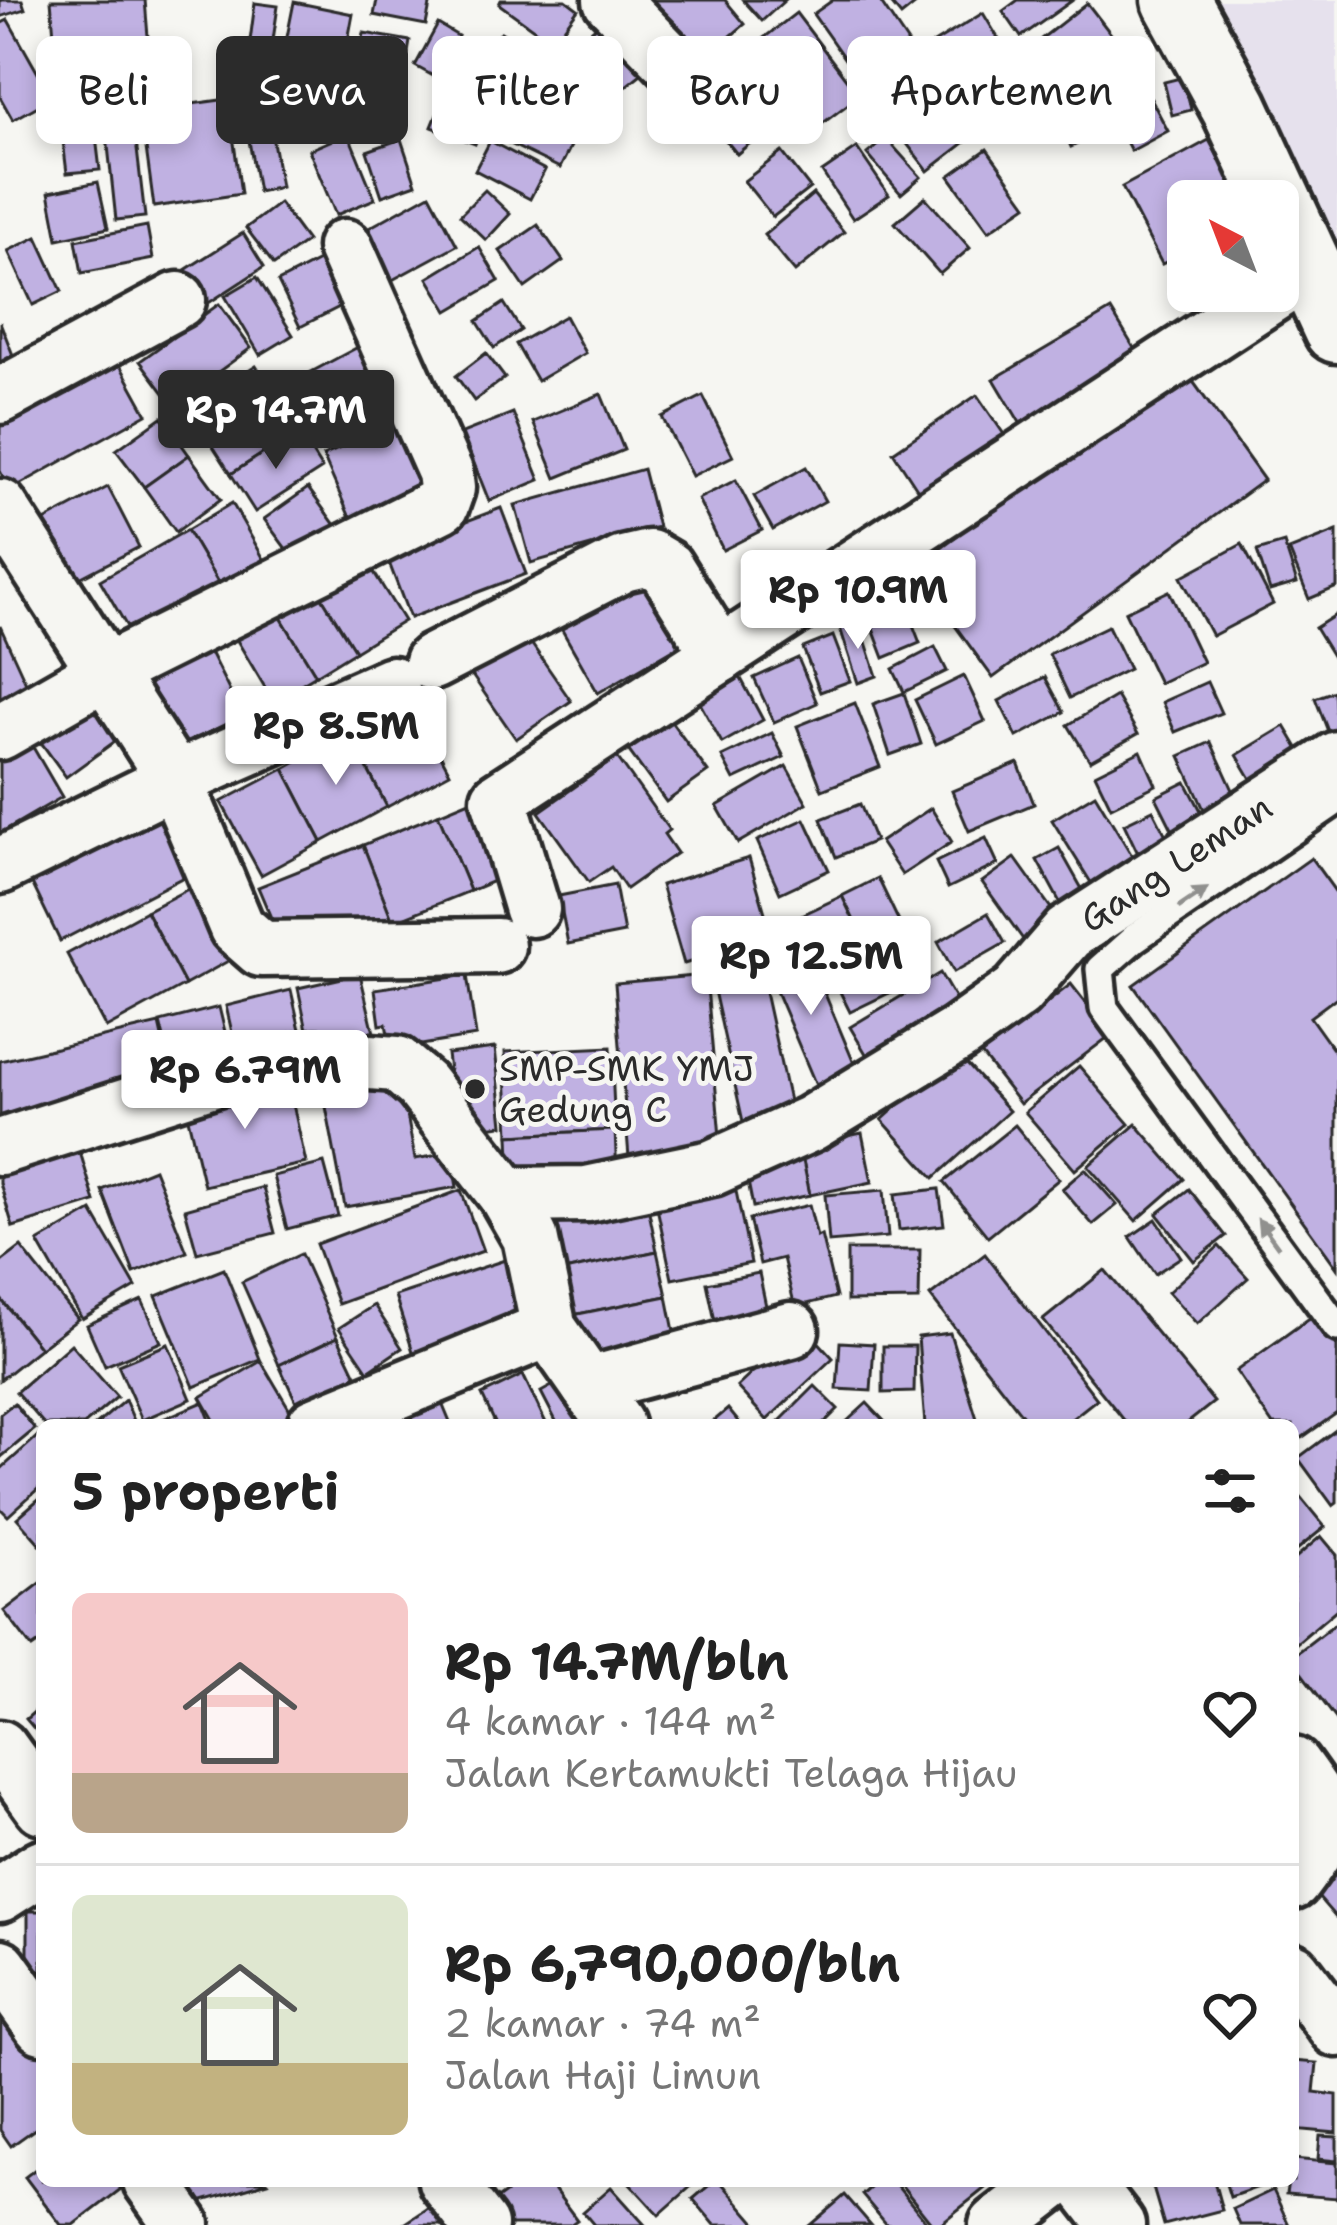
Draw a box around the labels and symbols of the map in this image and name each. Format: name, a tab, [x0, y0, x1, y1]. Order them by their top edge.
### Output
north arrow	[1167, 180, 1299, 312]
pin: Rp 14.7M	[152, 370, 400, 472]
pin: Rp 10.9M	[734, 550, 982, 652]
pin: Rp 8.5M	[225, 686, 447, 788]
street label: Gang Leman	[1070, 783, 1282, 943]
one-way arrow	[1177, 888, 1209, 911]
pin: Rp 12.5M	[687, 916, 935, 1018]
pin: Rp 6.79M	[121, 1030, 369, 1132]
place label: SMP-SMK YMJ Gedung C	[499, 1044, 754, 1134]
marker: SMP-SMK YMJ Gedung C	[462, 1076, 488, 1102]
one-way arrow	[1257, 1217, 1280, 1249]

